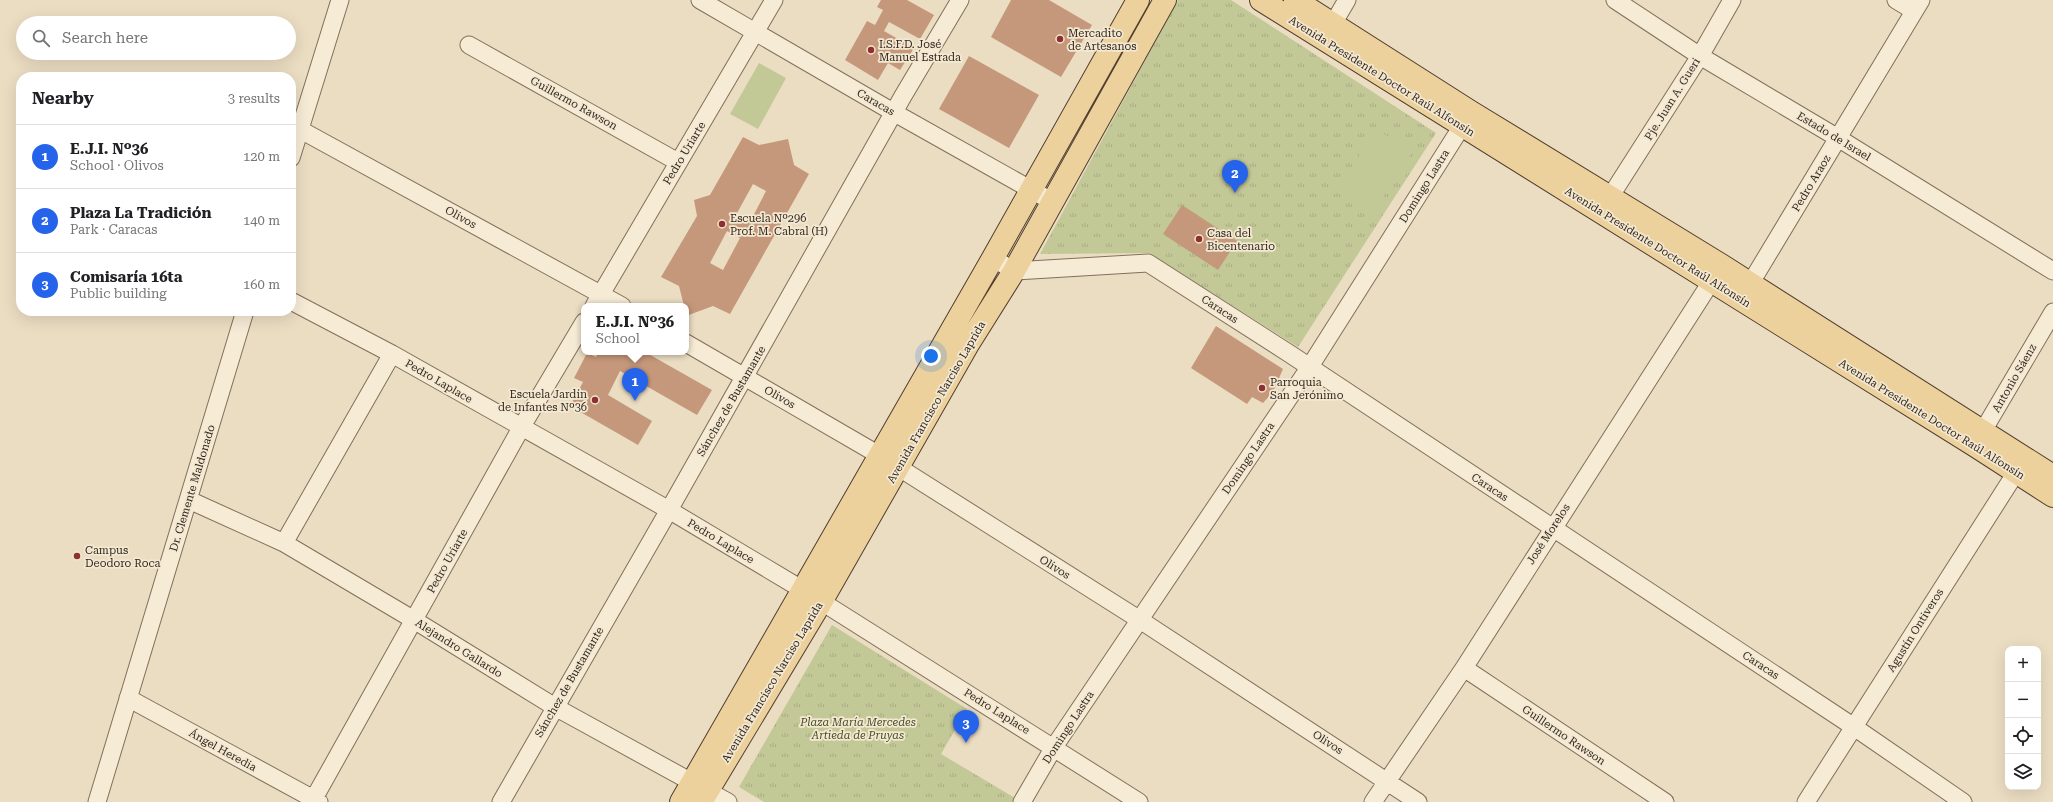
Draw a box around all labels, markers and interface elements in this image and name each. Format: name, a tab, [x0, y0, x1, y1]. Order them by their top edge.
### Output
street label: Avenida Presidente Doctor Raúl Alfonsín	[1287, 14, 1477, 139]
search box	[16, 16, 296, 60]
icon: search	[30, 27, 52, 49]
place label: Mercadito de Artesanos	[1068, 27, 1137, 53]
text: Search here	[62, 29, 148, 47]
marker: Mercadito de Artesanos	[1055, 34, 1065, 44]
place label: I.S.F.D. José Manuel Estrada	[879, 38, 961, 64]
marker: I.S.F.D. José Manuel Estrada	[866, 45, 876, 55]
street label: Pje. Juan A. Gueri	[1642, 55, 1703, 143]
street label: Guillermo Rawson	[528, 74, 620, 133]
street label: Caracas	[855, 86, 897, 118]
text: Nearby	[32, 88, 94, 108]
text: 3 results	[228, 91, 280, 106]
street label: Estado de Israel	[1795, 109, 1873, 164]
street label: Pedro Uriarte	[661, 119, 708, 187]
text: E.J.I. Nº36	[70, 140, 148, 158]
street label: Domingo Lastra	[1397, 147, 1452, 225]
text: 1	[41, 149, 49, 164]
text: 120 m	[243, 149, 280, 164]
street label: Pedro Araoz	[1789, 153, 1833, 214]
text: School · Olivos	[70, 158, 164, 173]
pin: 2	[1222, 160, 1248, 193]
street label: Avenida Presidente Doctor Raúl Alfonsín	[1563, 185, 1753, 310]
text: Plaza La Tradición	[70, 204, 212, 222]
street label: Olivos	[443, 204, 479, 231]
place label: Escuela Nº296 Prof. M. Cabral (H)	[730, 212, 828, 238]
text: 2	[41, 213, 49, 228]
text: 140 m	[243, 213, 280, 228]
marker: Escuela Nº296 Prof. M. Cabral (H)	[717, 219, 727, 229]
text: Park · Caracas	[70, 222, 158, 237]
place label: Casa del Bicentenario	[1207, 227, 1275, 253]
marker: Casa del Bicentenario	[1194, 234, 1204, 244]
text: Comisaría 16ta	[70, 268, 183, 286]
text: 3	[41, 277, 49, 292]
text: 160 m	[243, 277, 280, 292]
text: Public building	[70, 286, 167, 301]
street label: Caracas	[1199, 293, 1241, 326]
popup	[581, 303, 689, 355]
text: E.J.I. Nº36	[596, 313, 674, 331]
street label: Avenida Francisco Narciso Laprida	[885, 319, 988, 486]
text: School	[596, 331, 640, 346]
street label: Antonio Sáenz	[1990, 342, 2039, 415]
street label: Sánchez de Bustamante	[694, 344, 768, 459]
your location	[921, 346, 941, 366]
street label: Pedro Laplace	[403, 357, 475, 406]
street label: Avenida Presidente Doctor Raúl Alfonsín	[1837, 357, 2027, 482]
pin: 1	[622, 368, 648, 401]
place label: Parroquia San Jerónimo	[1270, 376, 1344, 402]
street label: Olivos	[762, 383, 798, 412]
marker: Parroquia San Jerónimo	[1257, 383, 1267, 393]
place label: Escuela Jardín de Infantes Nº36	[498, 388, 587, 414]
marker: Escuela Jardín de Infantes Nº36	[590, 395, 600, 405]
street label: Domingo Lastra	[1220, 420, 1277, 497]
street label: Dr. Clemente Maldonado	[167, 423, 218, 553]
street label: Caracas	[1469, 471, 1511, 504]
street label: José Morelos	[1524, 502, 1573, 567]
street label: Pedro Laplace	[685, 516, 756, 566]
street label: Pedro Uriarte	[424, 527, 470, 596]
place label: Campus Deodoro Roca	[85, 544, 161, 570]
marker: Campus Deodoro Roca	[72, 551, 82, 561]
street label: Olivos	[1037, 553, 1073, 582]
street label: Agustín Ontiveros	[1885, 586, 1946, 674]
street label: Avenida Francisco Narciso Laprida	[719, 600, 826, 765]
street label: Alejandro Gallardo	[413, 616, 505, 681]
street label: Sánchez de Bustamante	[532, 625, 606, 740]
map controls	[2005, 646, 2041, 790]
button: +	[2005, 646, 2041, 682]
street label: Caracas	[1740, 649, 1782, 682]
button: −	[2005, 682, 2041, 718]
street label: Pedro Laplace	[961, 686, 1032, 737]
street label: Domingo Lastra	[1040, 688, 1097, 766]
street label: Guillermo Rawson	[1520, 703, 1608, 768]
pin: 3	[953, 710, 979, 743]
park label: Plaza María Mercedes Artieda de Pruyas	[799, 716, 916, 742]
button: locate	[2005, 718, 2041, 754]
street label: Ángel Heredia	[187, 726, 259, 774]
street label: Olivos	[1310, 728, 1345, 757]
button: layers	[2005, 754, 2041, 790]

